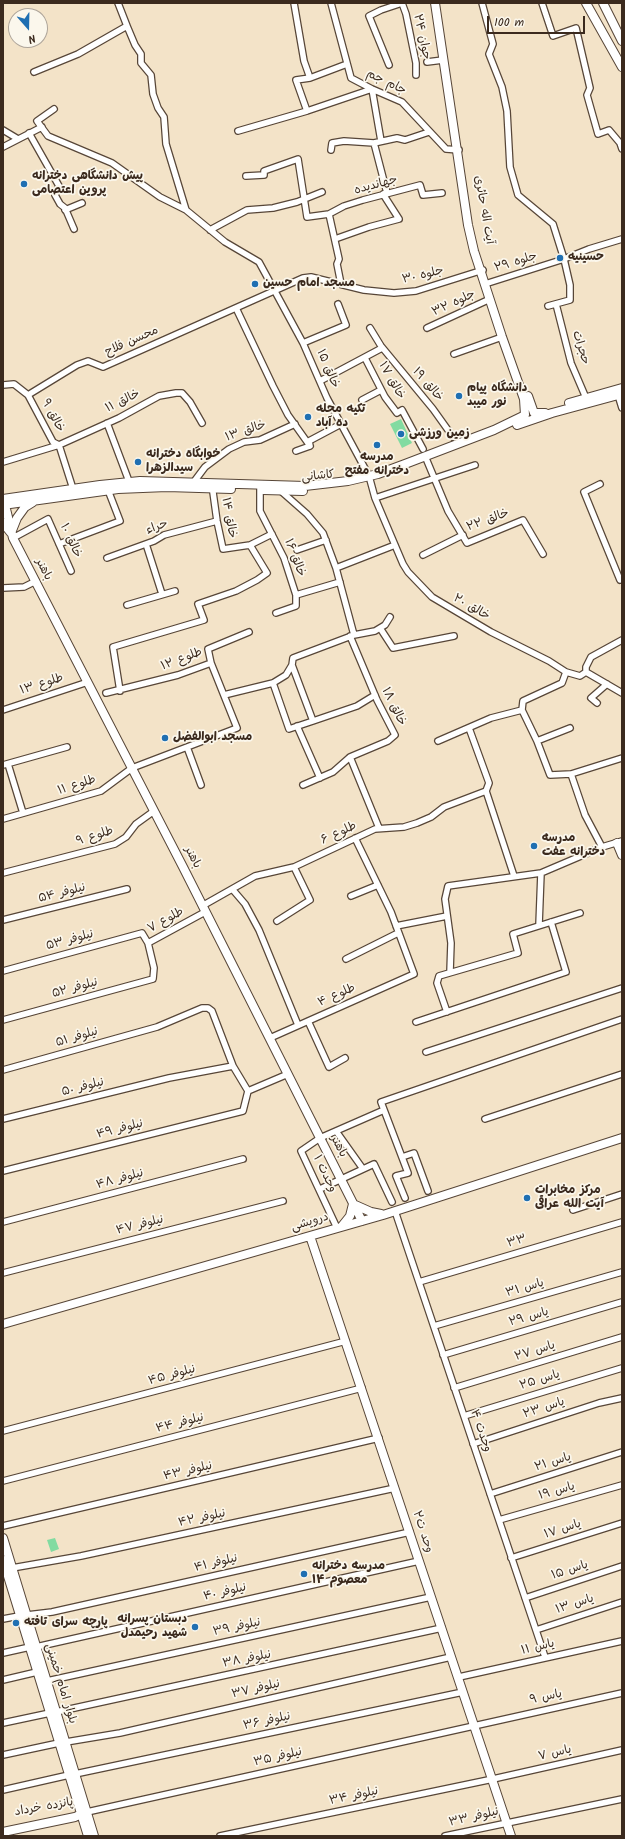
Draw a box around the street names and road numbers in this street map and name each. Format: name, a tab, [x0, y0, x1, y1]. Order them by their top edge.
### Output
street label: جوان ۲۴	[409, 13, 433, 61]
street label: جام جم	[364, 67, 408, 99]
street label: جهاندیده	[353, 173, 399, 199]
street label: آیت اله حائری	[470, 175, 496, 245]
street label: جلوه ۲۹	[493, 250, 539, 276]
street label: جلوه ۳۰	[401, 264, 445, 288]
street label: جلوه ۳۲	[430, 288, 478, 320]
street label: محسن فلاح	[103, 324, 161, 360]
street label: حجرات	[568, 329, 592, 367]
street label: خالق ۱۵	[312, 348, 342, 390]
street label: خالق ۱۷	[375, 360, 407, 402]
street label: خالق ۱۹	[409, 365, 445, 405]
street label: خالق ۱۱	[103, 387, 143, 417]
street label: خالق ۹	[37, 397, 67, 435]
street label: خالق ۱۳	[224, 418, 268, 446]
street label: کاشانی	[301, 468, 335, 486]
street label: خالق ۱۴	[217, 496, 239, 540]
street label: خالق ۲۲	[465, 507, 511, 535]
street label: حراء	[144, 517, 170, 539]
street label: خالق ۱۰	[56, 522, 84, 560]
street label: خالق ۱۶	[280, 537, 308, 579]
street label: باهنر	[31, 557, 55, 583]
street label: خالق ۲۰	[450, 592, 492, 624]
street label: طلوع ۱۲	[159, 646, 205, 674]
street label: طلوع ۱۳	[18, 671, 66, 699]
street label: خالق ۱۸	[378, 686, 408, 728]
street label: طلوع ۱۱	[56, 773, 98, 799]
street label: طلوع ۶	[319, 819, 359, 849]
street label: طلوع ۹	[75, 824, 115, 850]
street label: باهنر	[180, 845, 204, 871]
street label: نیلوفر ۵۴	[37, 881, 87, 907]
street label: طلوع ۷	[145, 905, 187, 937]
street label: نیلوفر ۵۳	[45, 928, 95, 954]
street label: نیلوفر ۵۲	[51, 976, 99, 1002]
street label: طلوع ۴	[316, 981, 358, 1011]
street label: نیلوفر ۵۱	[54, 1025, 100, 1051]
street label: نیلوفر ۵۰	[60, 1076, 106, 1100]
street label: نیلوفر ۴۹	[95, 1117, 145, 1143]
street label: باهنر	[326, 1134, 350, 1160]
street label: وحدت ۱	[309, 1153, 339, 1195]
street label: نیلوفر ۴۸	[95, 1167, 145, 1193]
street label: درویشی	[290, 1211, 330, 1235]
street label: نیلوفر ۴۷	[115, 1213, 165, 1239]
street label: ۳۳	[506, 1232, 528, 1252]
street label: یاس ۳۱	[504, 1277, 546, 1301]
street label: یاس ۲۹	[507, 1305, 551, 1331]
street label: یاس ۲۷	[513, 1339, 557, 1365]
street label: نیلوفر ۴۵	[147, 1363, 197, 1389]
street label: یاس ۲۵	[518, 1368, 562, 1394]
street label: یاس ۲۳	[521, 1396, 567, 1422]
street label: وحدت ۴	[466, 1408, 494, 1454]
street label: نیلوفر ۴۴	[155, 1411, 205, 1437]
street label: یاس ۲۱	[533, 1451, 573, 1475]
street label: نیلوفر ۴۳	[162, 1459, 214, 1485]
street label: یاس ۱۹	[537, 1480, 577, 1504]
street label: نیلوفر ۴۲	[177, 1507, 227, 1531]
street label: وحد ت۲	[408, 1509, 436, 1555]
street label: یاس ۱۷	[543, 1517, 583, 1543]
street label: نیلوفر ۴۱	[193, 1552, 239, 1576]
street label: یاس ۱۵	[550, 1558, 590, 1584]
street label: نیلوفر ۴۰	[202, 1581, 248, 1605]
street label: یاس ۱۳	[554, 1592, 596, 1618]
street label: نیلوفر ۳۹	[212, 1616, 262, 1640]
street label: یاس ۱۱	[520, 1637, 556, 1659]
street label: بلوار امام خمینی	[41, 1642, 79, 1726]
street label: نیلوفر ۳۸	[222, 1648, 272, 1672]
street label: نیلوفر ۳۷	[230, 1677, 282, 1703]
street label: یاس ۹	[529, 1688, 563, 1708]
street label: نیلوفر ۳۶	[242, 1710, 292, 1734]
street label: یاس ۷	[537, 1743, 573, 1765]
street label: نیلوفر ۳۵	[253, 1745, 303, 1771]
street label: نیلوفر ۳۴	[328, 1785, 380, 1809]
street label: پانزده خرداد	[14, 1796, 74, 1820]
street label: نیلوفر ۳۳	[448, 1805, 500, 1831]

